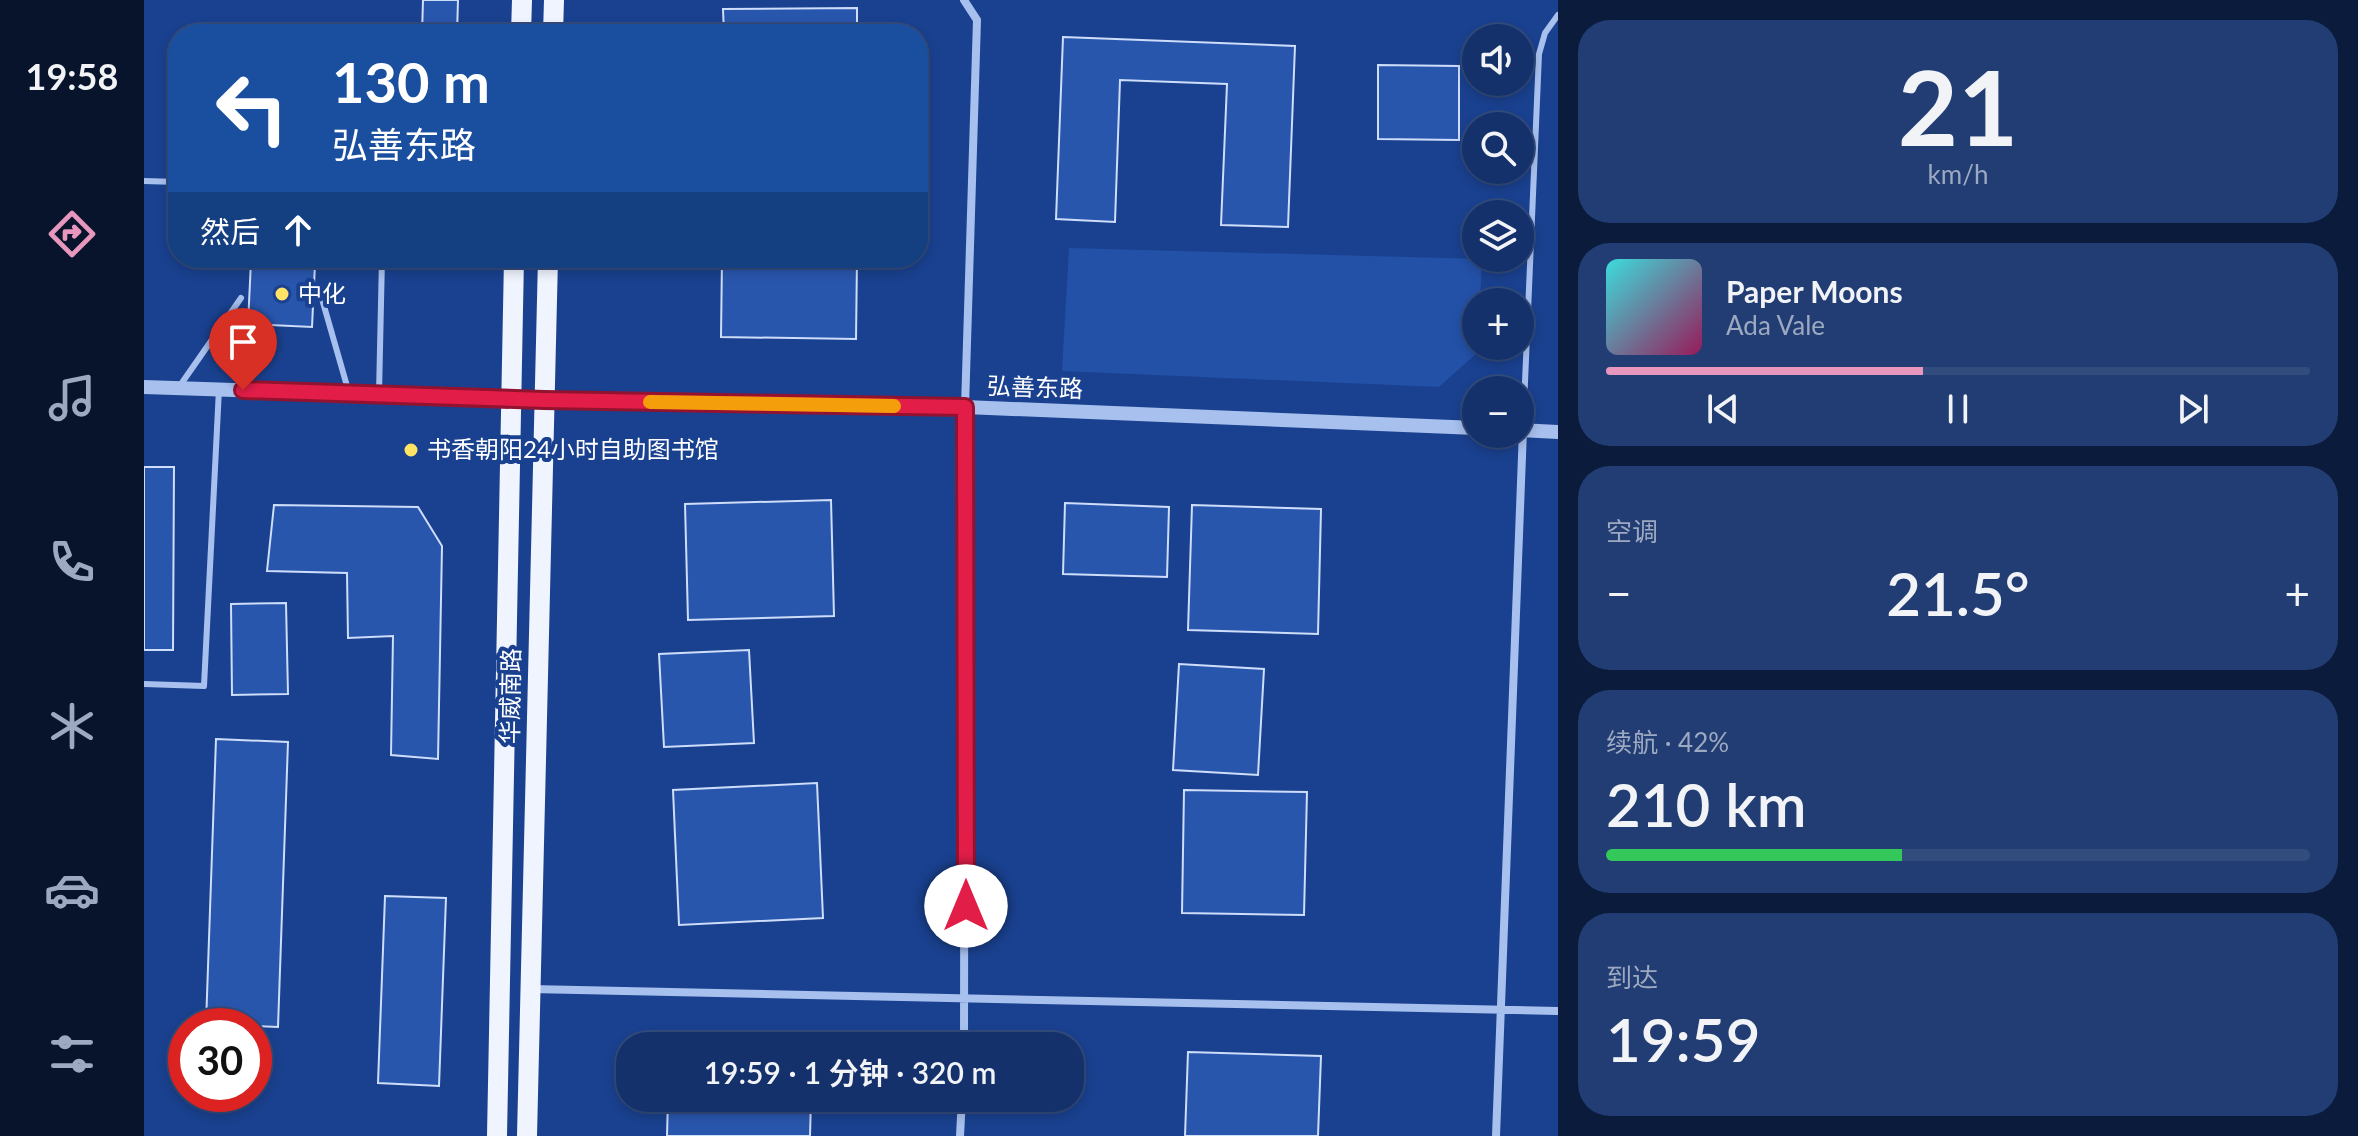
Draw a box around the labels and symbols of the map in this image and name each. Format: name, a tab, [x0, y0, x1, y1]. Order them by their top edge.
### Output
place label: 中化	[298, 278, 346, 307]
marker: 中化	[273, 285, 291, 303]
pin	[209, 308, 277, 390]
street label: 弘善东路	[987, 370, 1084, 403]
place label: 书香朝阳24小时自助图书馆	[427, 434, 719, 463]
marker: 书香朝阳24小时自助图书馆	[402, 441, 420, 459]
street label: 华威南路	[494, 648, 525, 744]
position arrow	[924, 864, 1008, 948]
speed limit sign: 30	[168, 1008, 272, 1112]

